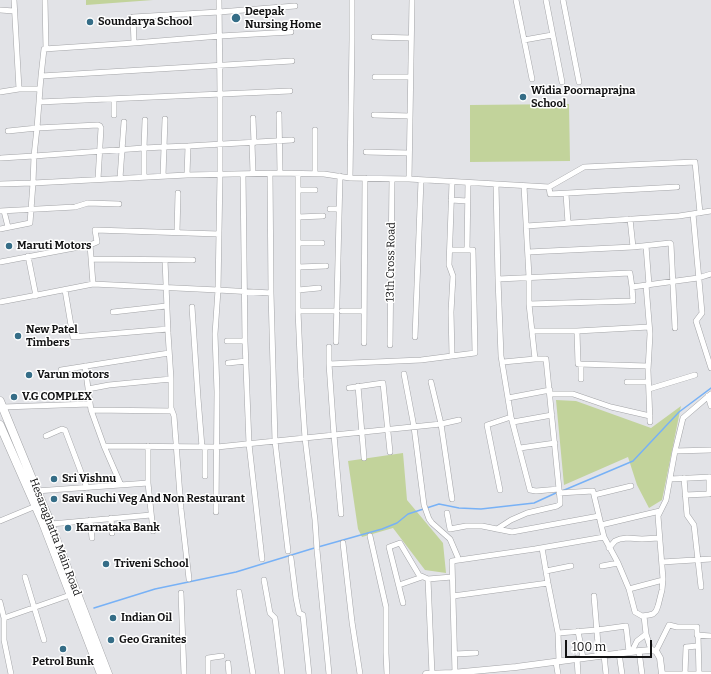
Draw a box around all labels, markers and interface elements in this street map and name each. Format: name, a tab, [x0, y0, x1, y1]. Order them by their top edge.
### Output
place label: Deepak Nursing Home	[245, 5, 321, 31]
marker: Deepak Nursing Home	[230, 12, 242, 24]
place label: Soundarya School	[98, 15, 192, 29]
marker: Soundarya School	[85, 17, 95, 27]
place label: Widia Poornaprajna School	[531, 84, 635, 110]
marker: Widia Poornaprajna School	[518, 92, 528, 102]
street label: 13th Cross Road	[384, 222, 398, 302]
place label: Maruti Motors	[17, 239, 91, 253]
marker: Maruti Motors	[4, 241, 14, 251]
place label: New Patel Timbers	[26, 323, 78, 349]
marker: New Patel Timbers	[13, 331, 23, 341]
place label: Varun motors	[37, 368, 109, 382]
marker: Varun motors	[24, 370, 34, 380]
place label: V.G COMPLEX	[22, 390, 92, 404]
marker: V.G COMPLEX	[9, 392, 19, 402]
place label: Sri Vishnu	[62, 472, 116, 486]
marker: Sri Vishnu	[49, 474, 59, 484]
street label: Hesaraghatta Main Road	[26, 476, 84, 598]
place label: Savi Ruchi Veg And Non Restaurant	[62, 492, 245, 506]
marker: Savi Ruchi Veg And Non Restaurant	[49, 494, 59, 504]
place label: Karnataka Bank	[76, 521, 160, 535]
marker: Karnataka Bank	[63, 523, 73, 533]
place label: Triveni School	[114, 557, 189, 571]
marker: Triveni School	[101, 559, 111, 569]
place label: Indian Oil	[121, 611, 172, 625]
marker: Indian Oil	[108, 613, 118, 623]
scale bar	[567, 632, 654, 658]
place label: Geo Granites	[119, 633, 186, 647]
marker: Geo Granites	[106, 635, 116, 645]
text: 100 m	[572, 640, 606, 654]
marker: Petrol Bunk	[58, 644, 68, 654]
place label: Petrol Bunk	[32, 655, 94, 669]

